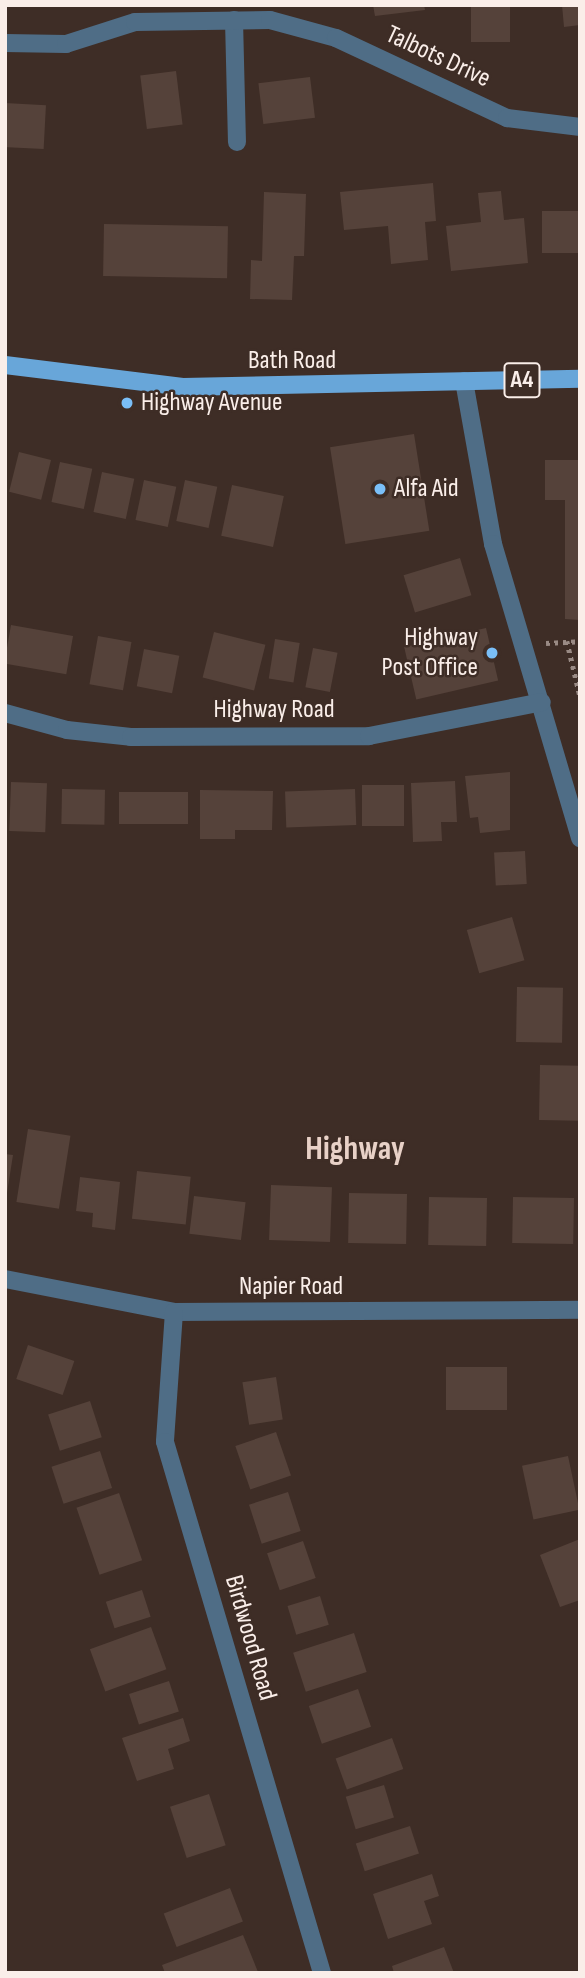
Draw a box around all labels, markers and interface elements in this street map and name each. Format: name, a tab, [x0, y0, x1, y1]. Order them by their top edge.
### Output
street label: Talbots Drive	[381, 19, 495, 95]
street label: Bath Road	[248, 345, 336, 377]
road number: A4	[503, 360, 541, 400]
place label: Highway Avenue	[141, 387, 282, 419]
marker: Highway Avenue	[119, 395, 135, 411]
place label: Alfa Aid	[394, 473, 458, 505]
marker: Alfa Aid	[372, 481, 388, 497]
place label: Highway Post Office	[382, 622, 478, 684]
marker: Highway Post Office	[484, 645, 500, 661]
street label: Highway Road	[213, 694, 335, 726]
district label: Highway	[305, 1130, 405, 1170]
street label: Napier Road	[239, 1271, 343, 1303]
street label: Birdwood Road	[217, 1572, 283, 1704]

